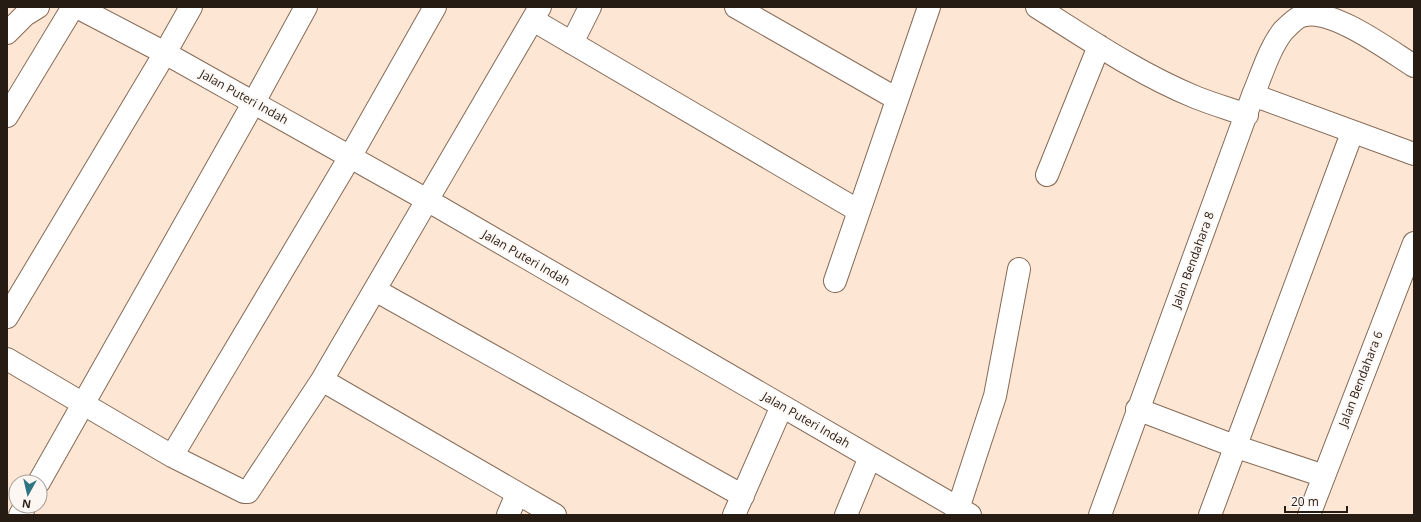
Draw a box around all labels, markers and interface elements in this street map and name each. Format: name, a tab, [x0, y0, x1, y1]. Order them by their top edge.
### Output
street label: Jalan Puteri Indah	[196, 65, 292, 128]
street label: Jalan Bendahara 8	[1167, 209, 1218, 311]
street label: Jalan Puteri Indah	[478, 225, 573, 290]
street label: Jalan Bendahara 6	[1334, 328, 1387, 430]
street label: Jalan Puteri Indah	[758, 387, 853, 452]
north arrow	[8, 474, 48, 514]
scale bar	[1285, 488, 1347, 514]
text: 20 m	[1291, 493, 1319, 510]
text: N	[21, 496, 32, 512]

